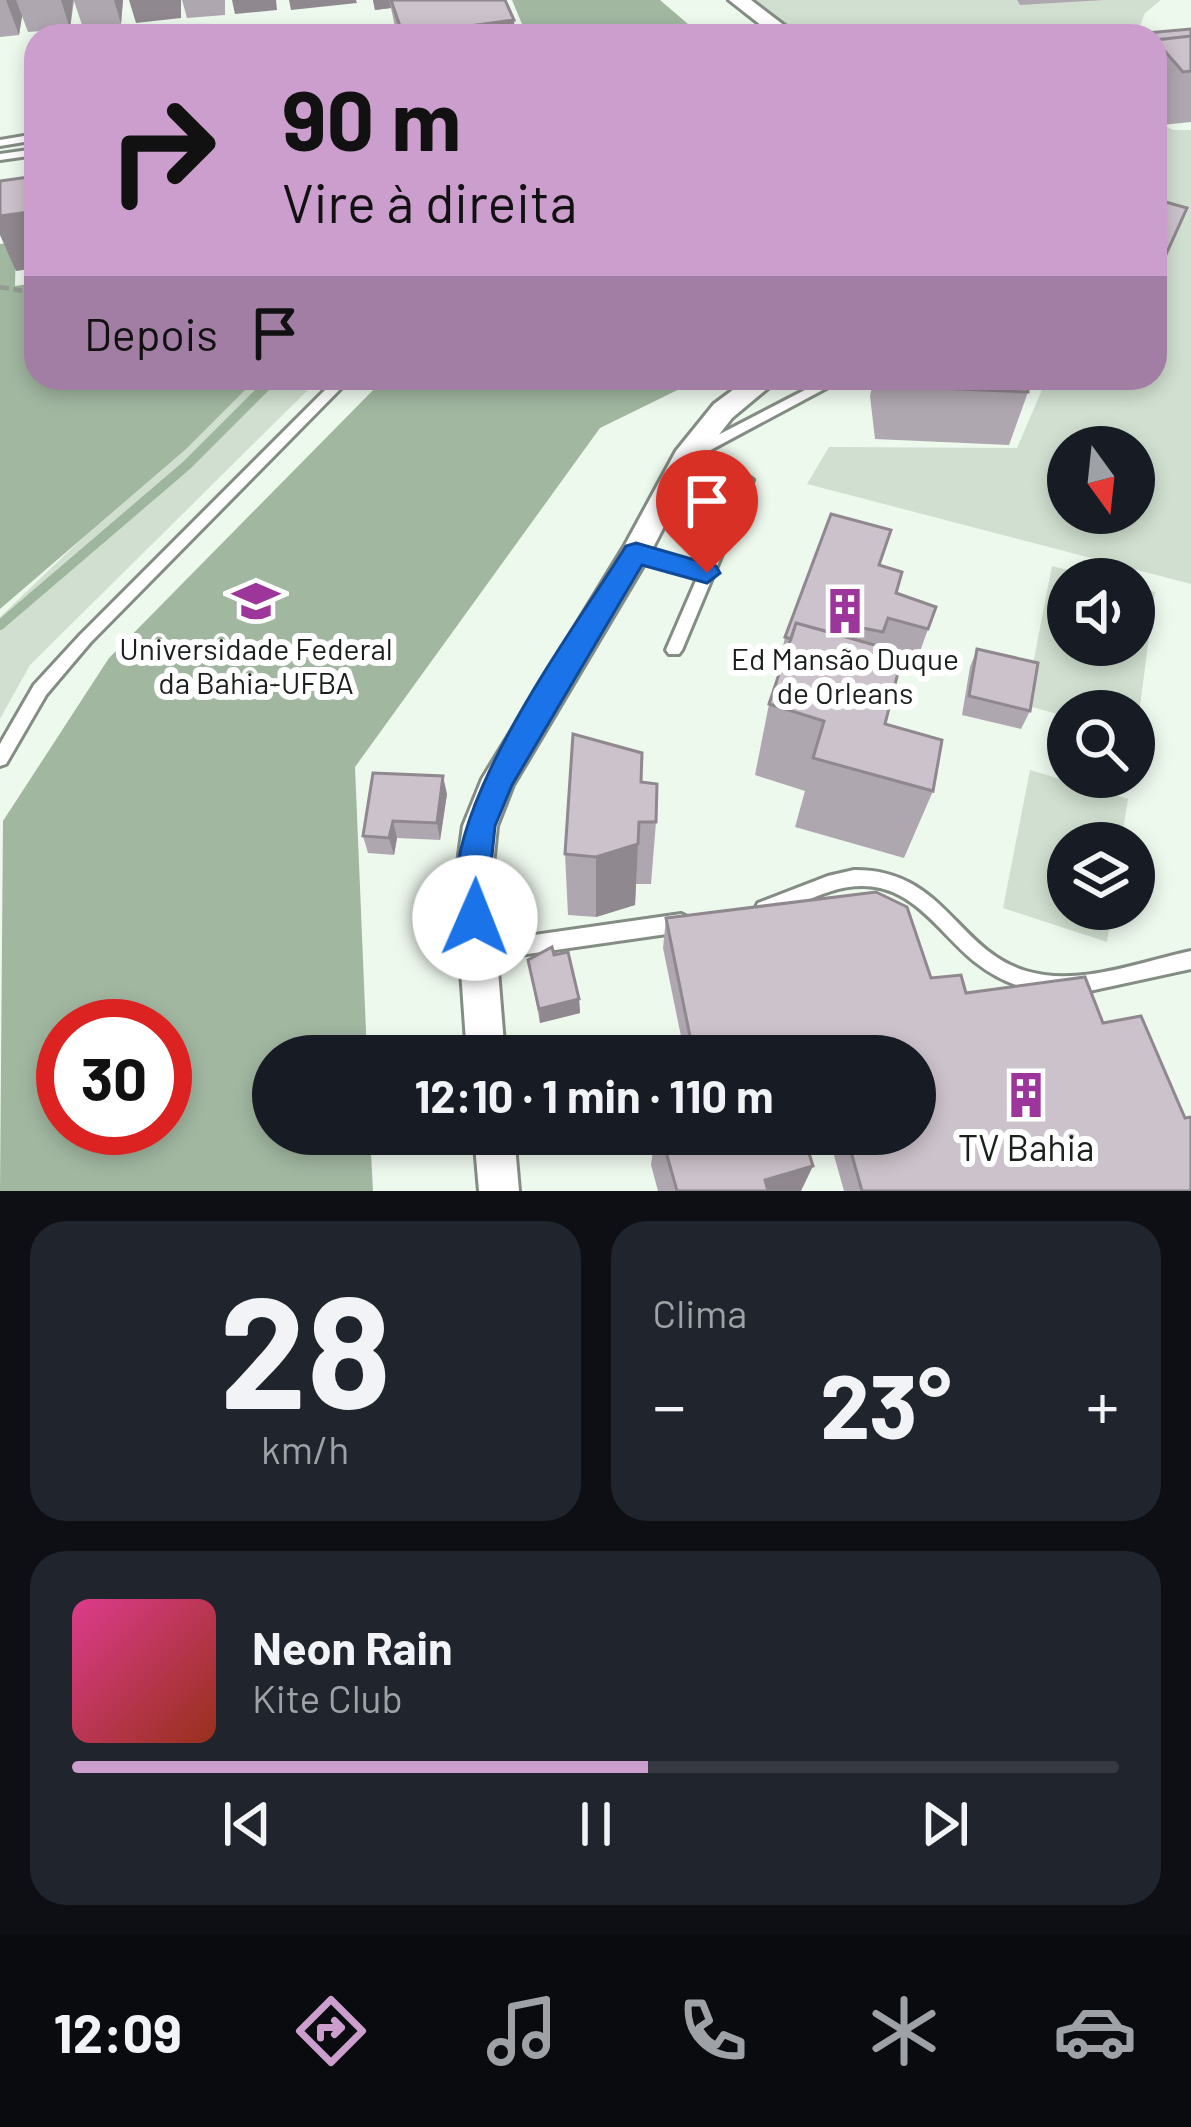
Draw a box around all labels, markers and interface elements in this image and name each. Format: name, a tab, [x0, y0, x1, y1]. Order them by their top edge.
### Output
text: 90 m	[282, 67, 461, 168]
icon: right	[84, 72, 240, 228]
text: Vire à direita	[282, 169, 577, 234]
icon: arrive	[242, 300, 308, 366]
text: Depois	[84, 306, 218, 360]
north arrow	[1047, 426, 1155, 534]
map controls	[1047, 426, 1155, 930]
pin	[656, 450, 758, 573]
icon: arrive	[674, 468, 740, 534]
button: sound	[1047, 558, 1155, 666]
school or university icon: Universidade Federal da Bahia-UFBA	[231, 576, 281, 626]
building icon: Ed Mansão Duque de Orleans	[820, 586, 870, 636]
place label: Universidade Federal da Bahia-UFBA	[119, 630, 393, 700]
place label: Ed Mansão Duque de Orleans	[731, 640, 959, 710]
button: search	[1047, 690, 1155, 798]
button: layers	[1047, 822, 1155, 930]
position arrow	[412, 855, 538, 981]
speed limit sign: 30	[36, 999, 192, 1155]
text: 12:10 · 1 min · 110 m	[414, 1068, 774, 1122]
building icon: TV Bahia	[1001, 1070, 1051, 1120]
place label: TV Bahia	[958, 1125, 1094, 1168]
text: 28	[219, 1253, 391, 1440]
text: Clima	[653, 1289, 747, 1336]
text: 23°	[820, 1349, 952, 1457]
text: −	[653, 1364, 686, 1443]
text: +	[1086, 1364, 1119, 1443]
text: km/h	[261, 1425, 349, 1472]
text: Neon Rain	[252, 1620, 453, 1674]
text: Kite Club	[252, 1674, 403, 1721]
icon: previous	[214, 1791, 280, 1857]
icon: pause	[563, 1791, 629, 1857]
icon: next	[912, 1791, 978, 1857]
icon: directions	[289, 1989, 373, 2073]
icon: music	[480, 1989, 564, 2073]
icon: phone	[671, 1989, 755, 2073]
icon: climate	[862, 1989, 946, 2073]
icon: car	[1053, 1989, 1137, 2073]
text: 12:09	[54, 1999, 182, 2064]

